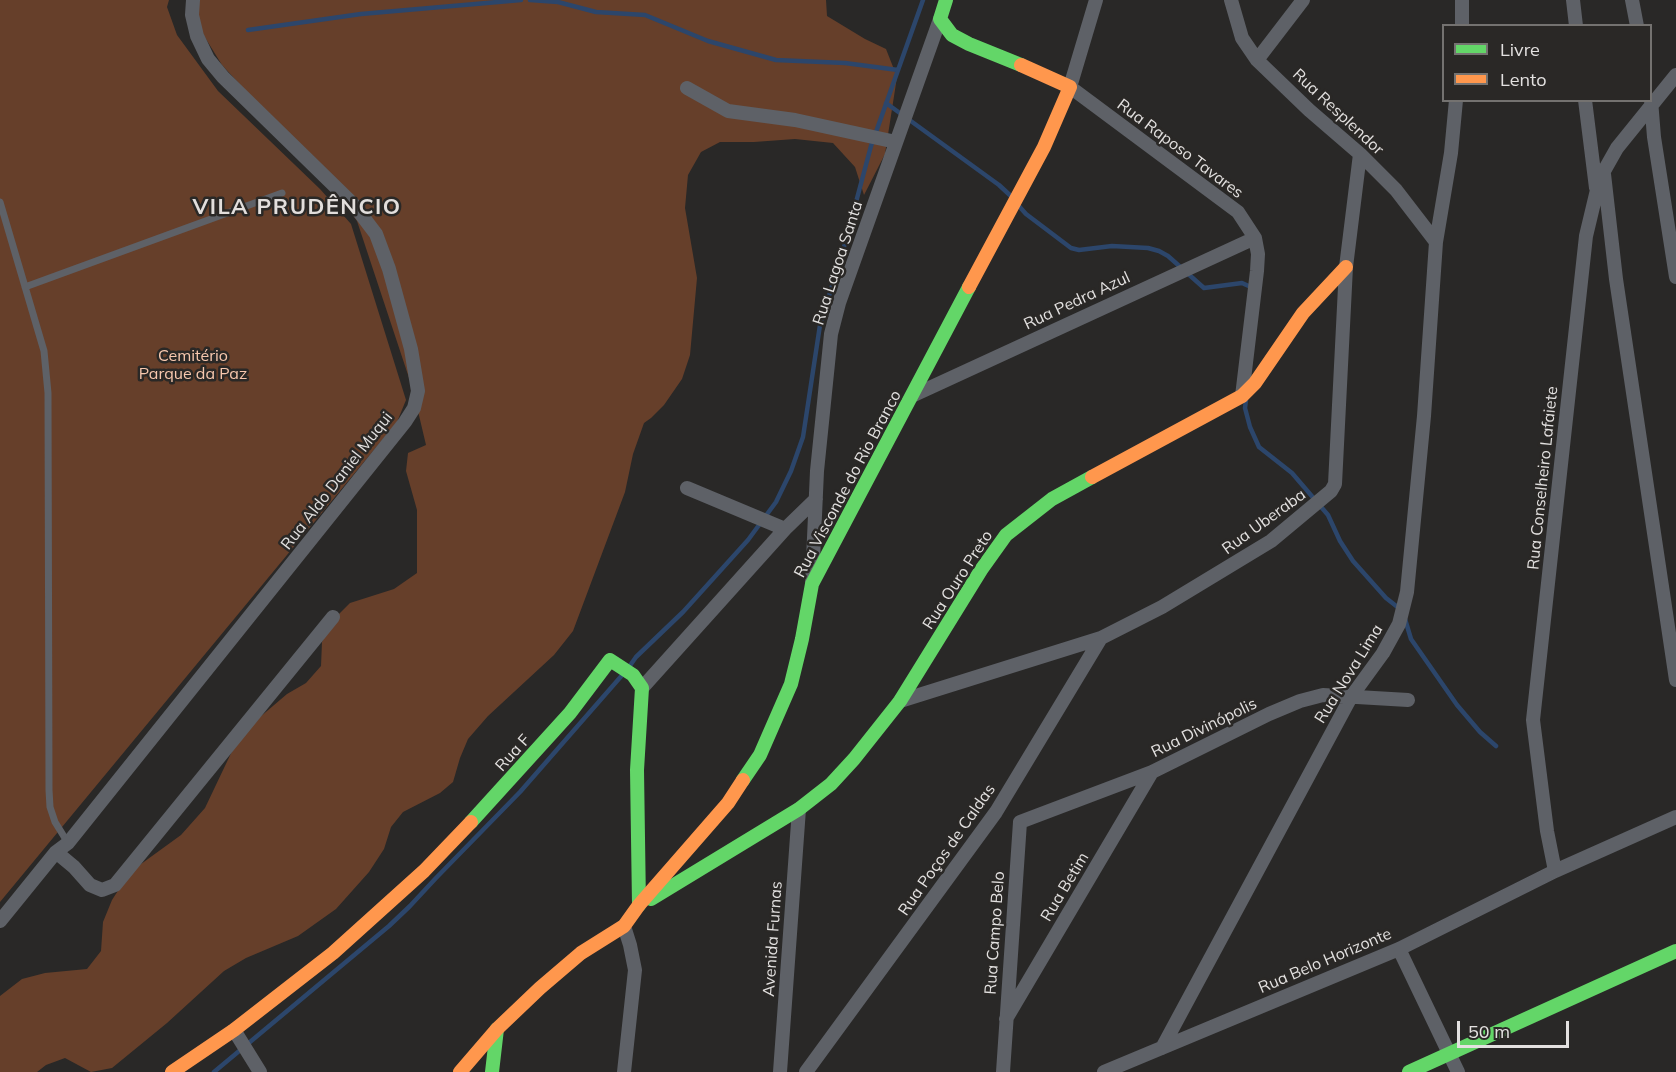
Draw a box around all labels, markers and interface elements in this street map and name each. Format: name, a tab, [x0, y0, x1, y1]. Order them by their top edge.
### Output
legend	[1442, 24, 1652, 102]
text: Livre	[1500, 38, 1540, 61]
street label: Rua Resplendor	[1288, 65, 1388, 159]
text: Lento	[1500, 68, 1547, 91]
street label: Rua Raposo Tavares	[1113, 95, 1247, 203]
district label: VILA PRUDÊNCIO	[192, 194, 402, 220]
street label: Rua Lagoa Santa	[809, 199, 867, 327]
street label: Rua Pedra Azul	[1021, 268, 1133, 334]
park label: Cemitério Parque da Paz	[139, 346, 247, 384]
street label: Rua Conselheiro Lafaiete	[1524, 385, 1562, 571]
street label: Rua Visconde do Rio Branco	[790, 387, 906, 581]
street label: Rua Aldo Daniel Muqui	[277, 408, 397, 554]
street label: Rua Uberaba	[1218, 485, 1310, 559]
street label: Rua Ouro Preto	[919, 527, 997, 633]
street label: Rua Nova Lima	[1311, 621, 1387, 727]
street label: Rua Divinópolis	[1148, 694, 1260, 762]
street label: Rua F	[491, 731, 535, 775]
street label: Rua Poços de Caldas	[894, 781, 1000, 919]
street label: Rua Betim	[1037, 849, 1093, 925]
street label: Rua Campo Belo	[981, 871, 1009, 995]
street label: Avenida Furnas	[759, 881, 787, 997]
street label: Rua Belo Horizonte	[1256, 924, 1394, 998]
scale bar	[1460, 1009, 1572, 1047]
text: 50 m	[1468, 1020, 1510, 1043]

